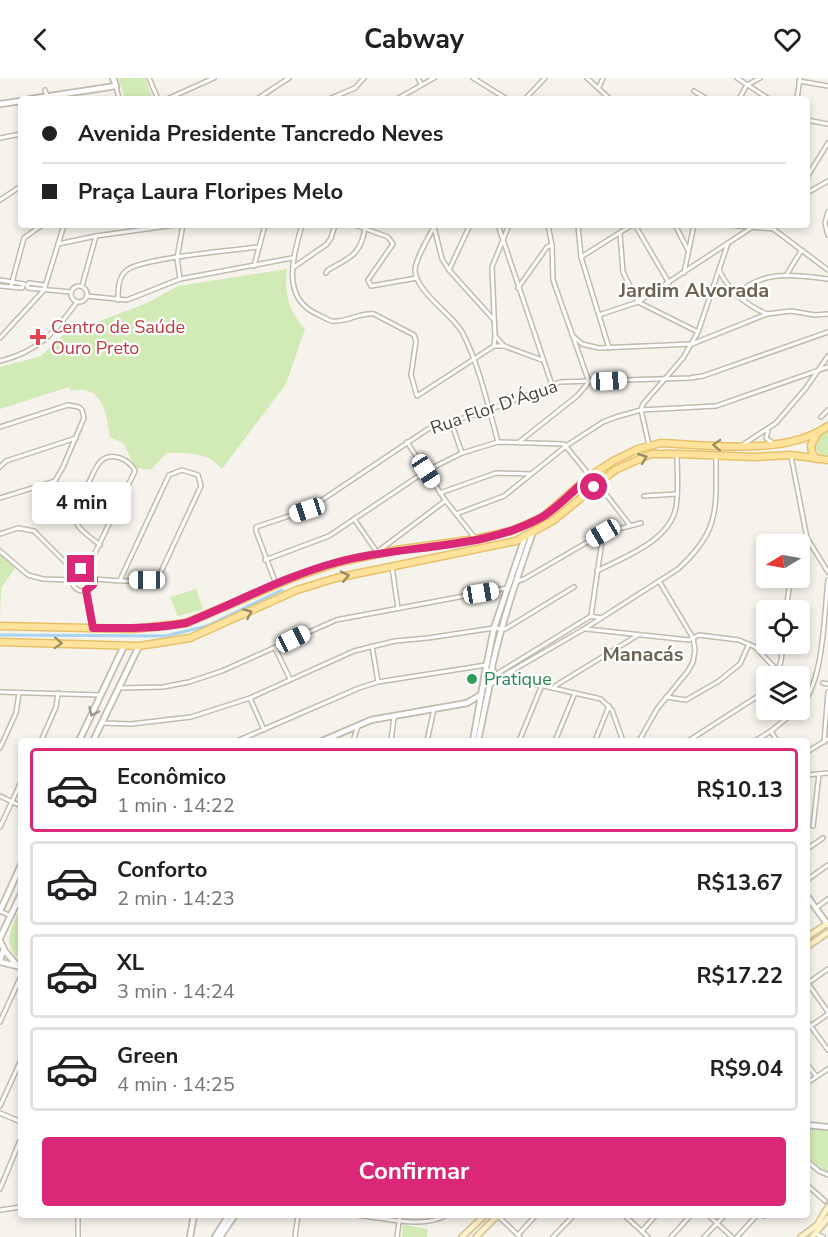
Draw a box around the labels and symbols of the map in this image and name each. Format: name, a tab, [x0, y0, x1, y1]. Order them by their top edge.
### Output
district label: Jardim Alvorada	[618, 277, 769, 304]
place label: Centro de Saúde Ouro Preto	[51, 315, 185, 360]
marker: Centro de Saúde Ouro Preto	[29, 328, 47, 346]
car	[591, 371, 627, 391]
street label: Rua Flor D'Água	[427, 374, 561, 440]
one-way arrow	[712, 438, 721, 451]
car	[409, 451, 443, 491]
one-way arrow	[637, 453, 648, 465]
route start	[580, 473, 607, 500]
callout: 4 min	[32, 482, 130, 524]
car	[287, 496, 327, 524]
car	[583, 516, 623, 550]
north arrow	[756, 534, 810, 588]
route end	[67, 555, 94, 582]
one-way arrow	[340, 570, 350, 583]
car	[129, 571, 165, 589]
car	[462, 581, 500, 605]
one-way arrow	[241, 609, 252, 621]
car	[273, 623, 313, 655]
one-way arrow	[54, 637, 63, 650]
district label: Manacás	[602, 641, 684, 668]
place label: Pratique	[484, 667, 552, 691]
marker: Pratique	[465, 672, 479, 686]
one-way arrow	[88, 706, 100, 717]

